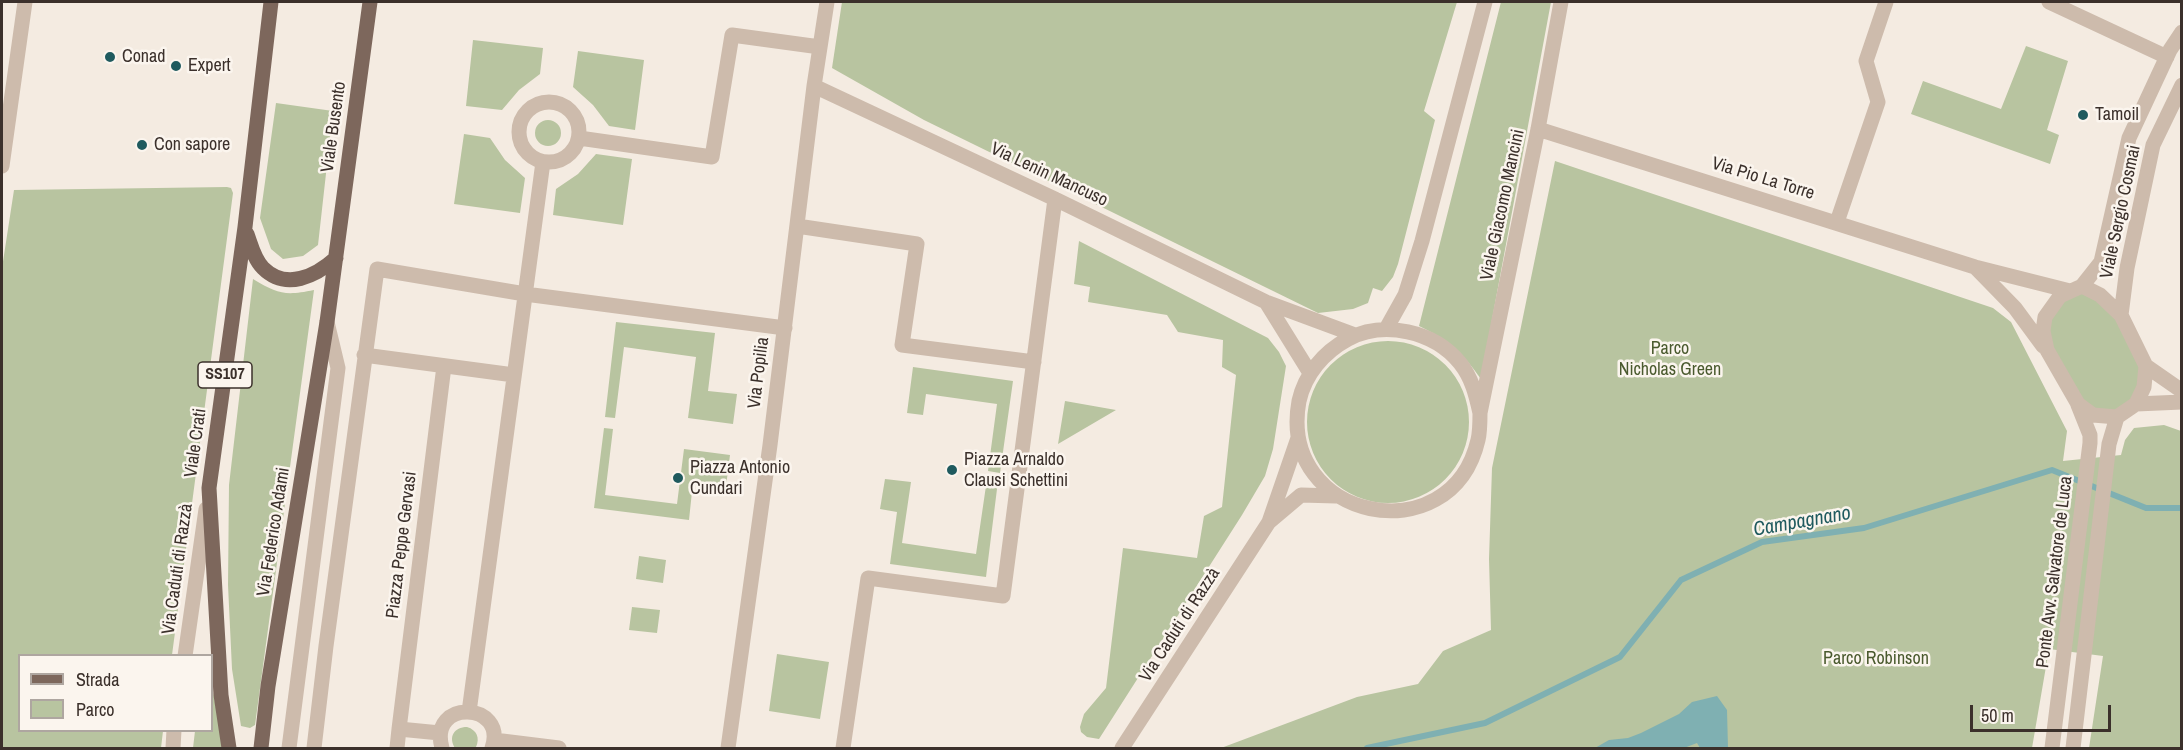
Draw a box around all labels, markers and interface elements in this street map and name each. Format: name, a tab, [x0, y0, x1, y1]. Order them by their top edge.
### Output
place label: Conad	[122, 46, 165, 68]
marker: Conad	[103, 50, 117, 64]
place label: Expert	[188, 55, 231, 77]
marker: Expert	[169, 59, 183, 73]
street label: Viale Busento	[317, 80, 351, 174]
place label: Tamoil	[2095, 104, 2139, 126]
marker: Tamoil	[2076, 108, 2090, 122]
street label: Viale Giacomo Mancini	[1476, 127, 1530, 283]
place label: Con sapore	[154, 134, 230, 156]
marker: Con sapore	[135, 138, 149, 152]
street label: Via Lenin Mancuso	[987, 138, 1111, 212]
street label: Viale Sergio Cosmai	[2096, 143, 2146, 281]
street label: Via Pio La Torre	[1709, 153, 1817, 205]
street label: Via Popilia	[744, 336, 774, 410]
park label: Parco Nicholas Green	[1619, 338, 1721, 380]
road number: SS107	[198, 362, 252, 388]
street label: Viale Crati	[180, 407, 212, 479]
place label: Piazza Arnaldo Clausi Schettini	[964, 449, 1068, 492]
place label: Piazza Antonio Cundari	[690, 457, 790, 500]
marker: Piazza Arnaldo Clausi Schettini	[945, 463, 959, 477]
street label: Via Federico Adami	[253, 466, 295, 598]
street label: Piazza Peppe Gervasi	[382, 470, 422, 620]
marker: Piazza Antonio Cundari	[671, 471, 685, 485]
street label: Ponte Avv. Salvatore de Luca	[2033, 475, 2077, 669]
street label: Via Caduti di Razzà	[158, 502, 198, 636]
water label: Campagnano	[1751, 502, 1853, 542]
street label: Via Caduti di Razzà	[1135, 564, 1225, 686]
park label: Parco Robinson	[1823, 648, 1929, 670]
legend	[18, 654, 213, 732]
text: Strada	[76, 667, 120, 692]
scale bar	[1973, 693, 2114, 731]
text: Parco	[76, 697, 115, 722]
text: 50 m	[1981, 703, 2014, 728]

